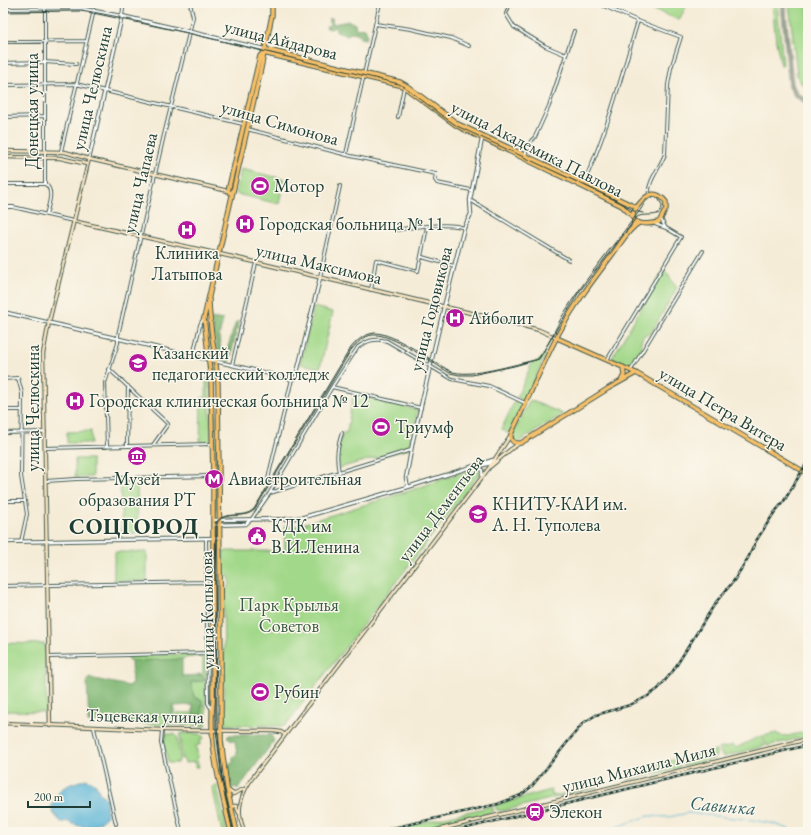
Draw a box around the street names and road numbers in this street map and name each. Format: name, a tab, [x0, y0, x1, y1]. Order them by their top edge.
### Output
street label: улица Айдарова	[222, 14, 341, 65]
street label: улица Челюскина	[66, 23, 117, 152]
street label: Донецкая улица	[20, 52, 43, 169]
street label: улица Симонова	[219, 95, 342, 150]
street label: улица Академика Павлова	[447, 95, 628, 202]
street label: улица Чапаева	[117, 129, 162, 236]
street label: улица Максимова	[254, 238, 385, 289]
street label: улица Годовикова	[404, 243, 457, 374]
street label: улица Челюскина	[21, 344, 44, 472]
street label: улица Петра Витера	[655, 361, 792, 456]
street label: улица Дементьева	[392, 448, 489, 566]
street label: улица Копылова	[194, 550, 219, 669]
street label: Тэцевская улица	[86, 703, 205, 728]
street label: улица Михаила Миля	[560, 737, 718, 798]

